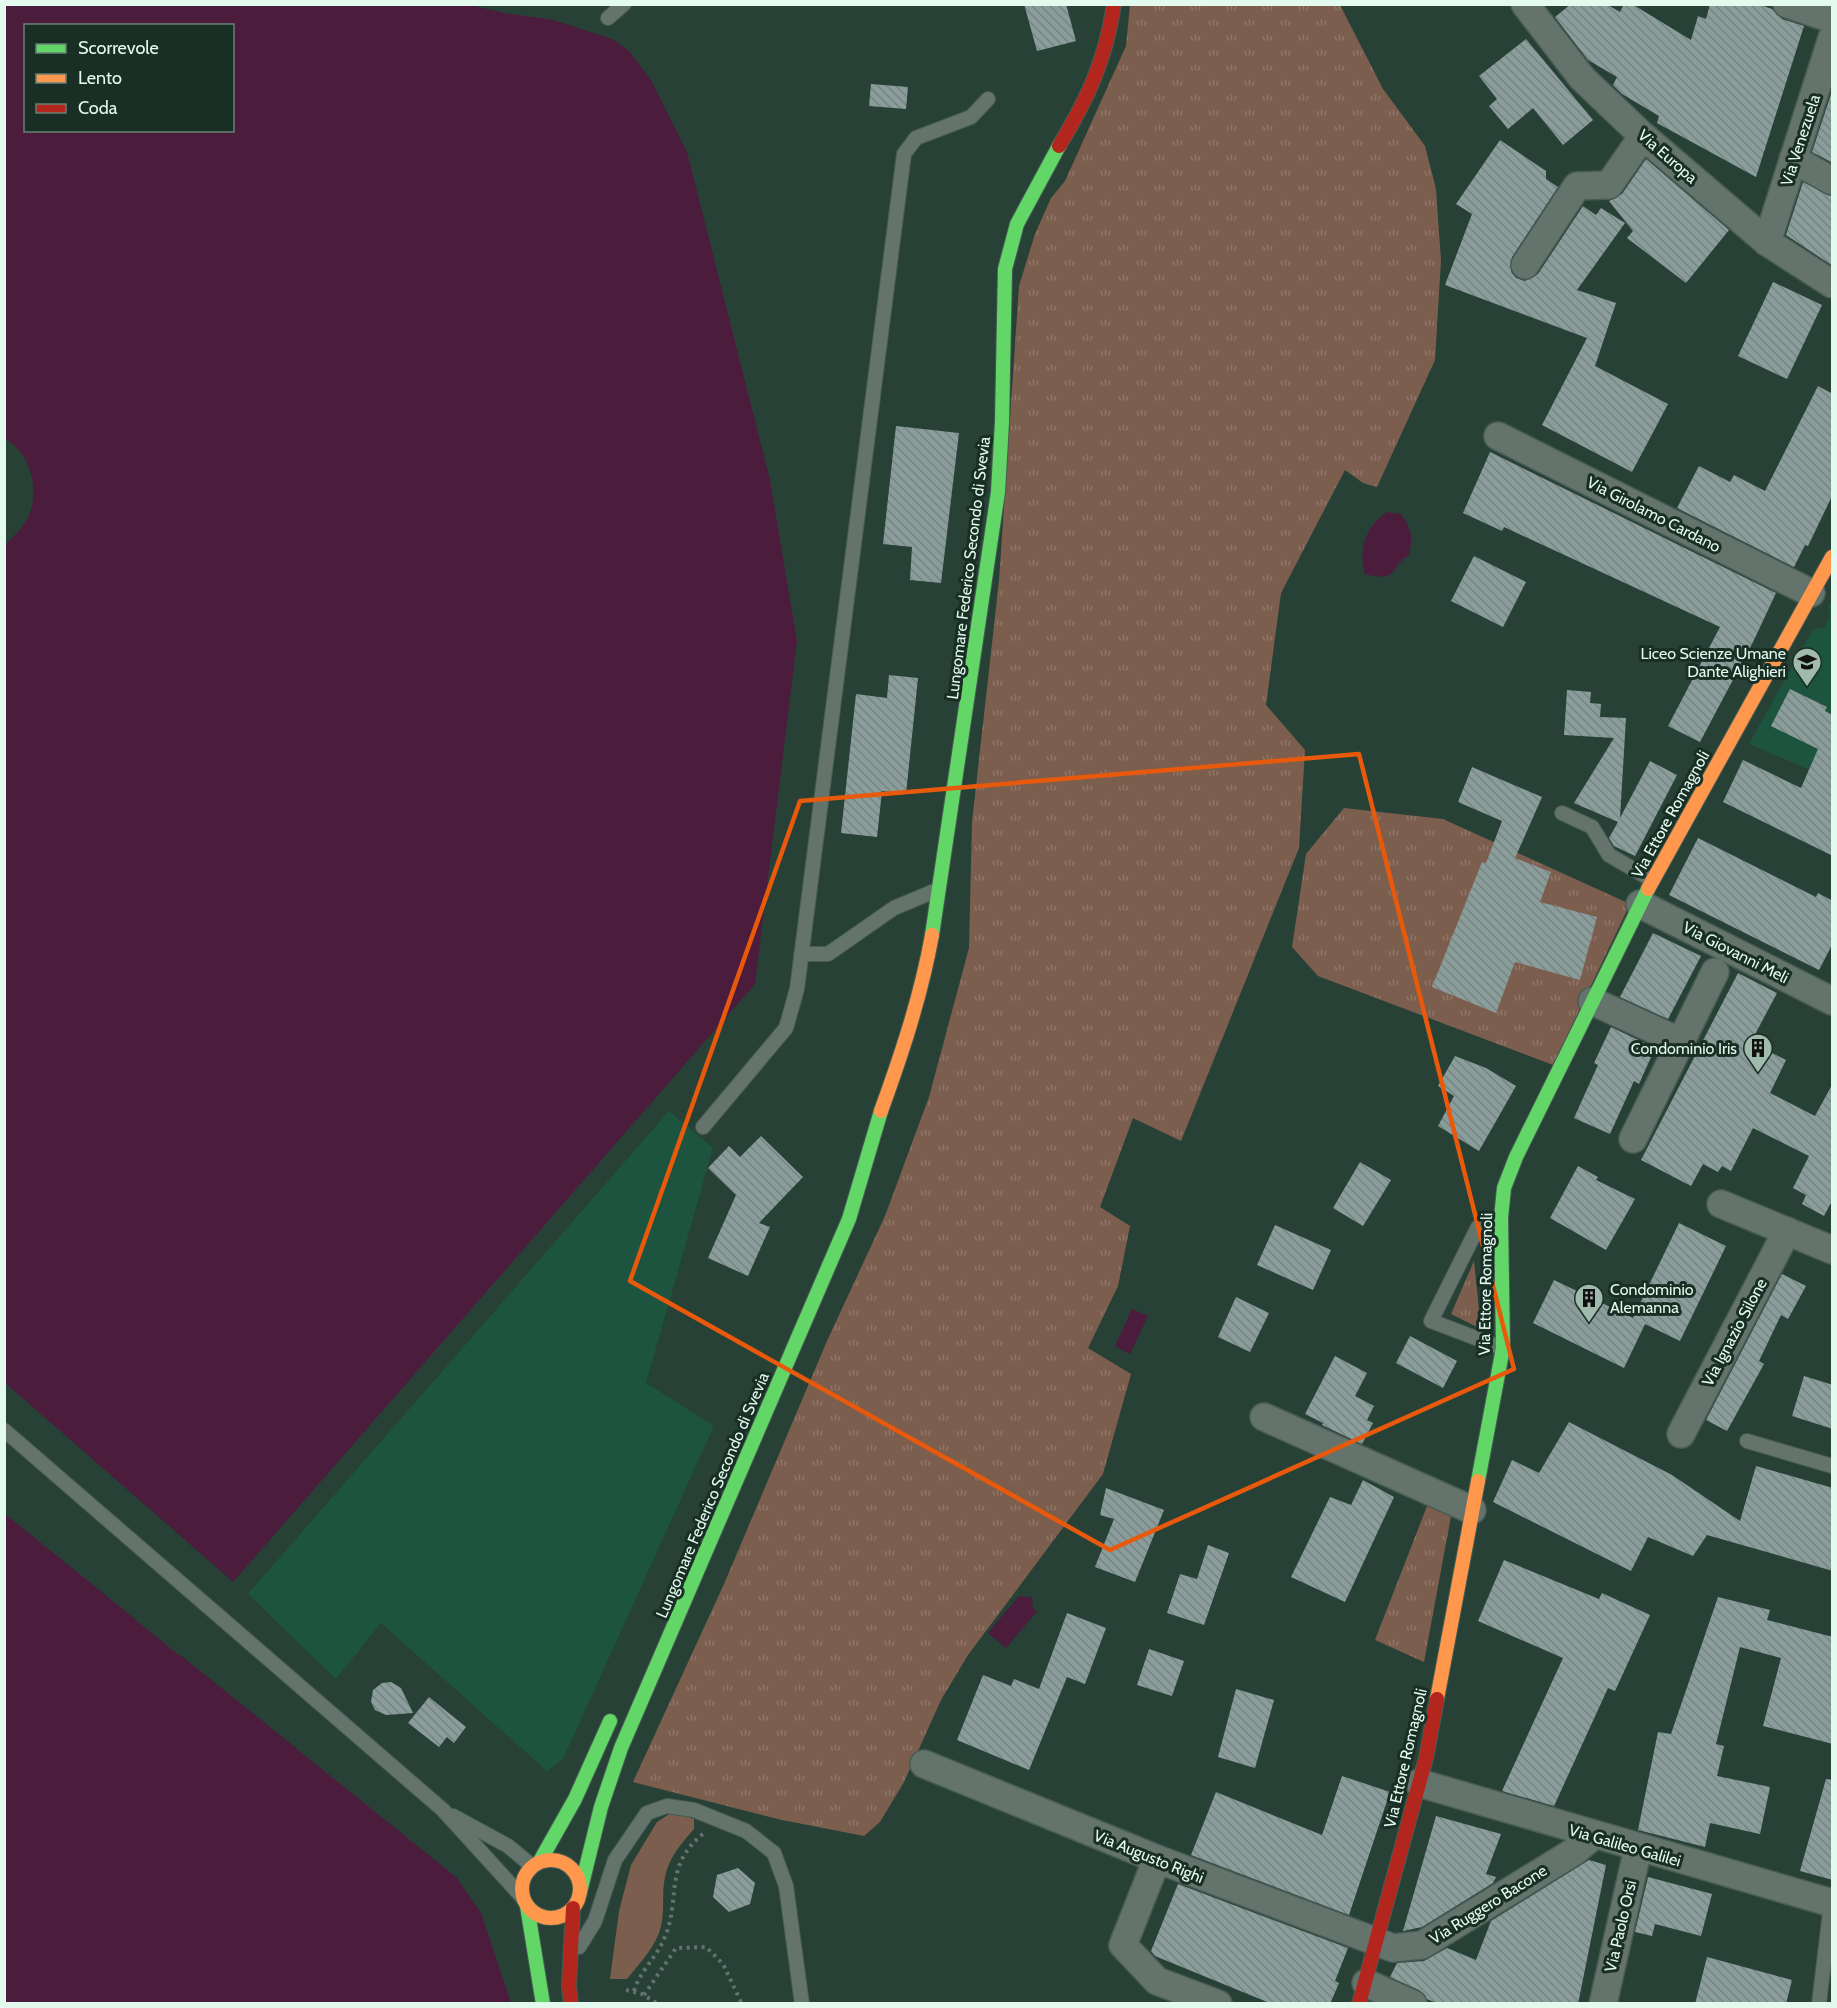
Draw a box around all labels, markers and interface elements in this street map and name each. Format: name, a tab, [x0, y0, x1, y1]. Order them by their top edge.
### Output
legend	[24, 24, 234, 132]
text: Scorrevole	[78, 37, 159, 59]
text: Lento	[78, 67, 122, 89]
street label: Via Venezuela	[1777, 92, 1824, 188]
text: Coda	[78, 97, 118, 119]
street label: Via Europa	[1634, 125, 1701, 187]
street label: Lungomare Federico Secondo di Svevia	[943, 435, 994, 701]
street label: Via Girolamo Cardano	[1584, 473, 1724, 556]
place label: Liceo Scienze Umane Dante Alighieri	[1640, 644, 1786, 681]
school or university icon: Liceo Scienze Umane Dante Alighieri	[1791, 646, 1823, 688]
street label: Via Ettore Romagnoli	[1628, 747, 1713, 881]
street label: Via Giovanni Meli	[1680, 918, 1792, 987]
building icon: Condominio Iris	[1742, 1032, 1774, 1074]
place label: Condominio Iris	[1631, 1039, 1737, 1058]
street label: Via Ettore Romagnoli	[1475, 1213, 1496, 1355]
street label: Via Ignazio Silone	[1698, 1275, 1771, 1389]
place label: Condominio Alemanna	[1610, 1280, 1694, 1317]
building icon: Condominio Alemanna	[1573, 1282, 1605, 1324]
street label: Lungomare Federico Secondo di Svevia	[652, 1369, 773, 1621]
street label: Via Ettore Romagnoli	[1380, 1686, 1431, 1830]
street label: Via Galileo Galilei	[1567, 1820, 1683, 1871]
street label: Via Augusto Righi	[1091, 1826, 1207, 1887]
street label: Via Ruggero Bacone	[1426, 1861, 1550, 1948]
street label: Via Paolo Orsi	[1601, 1878, 1640, 1974]

